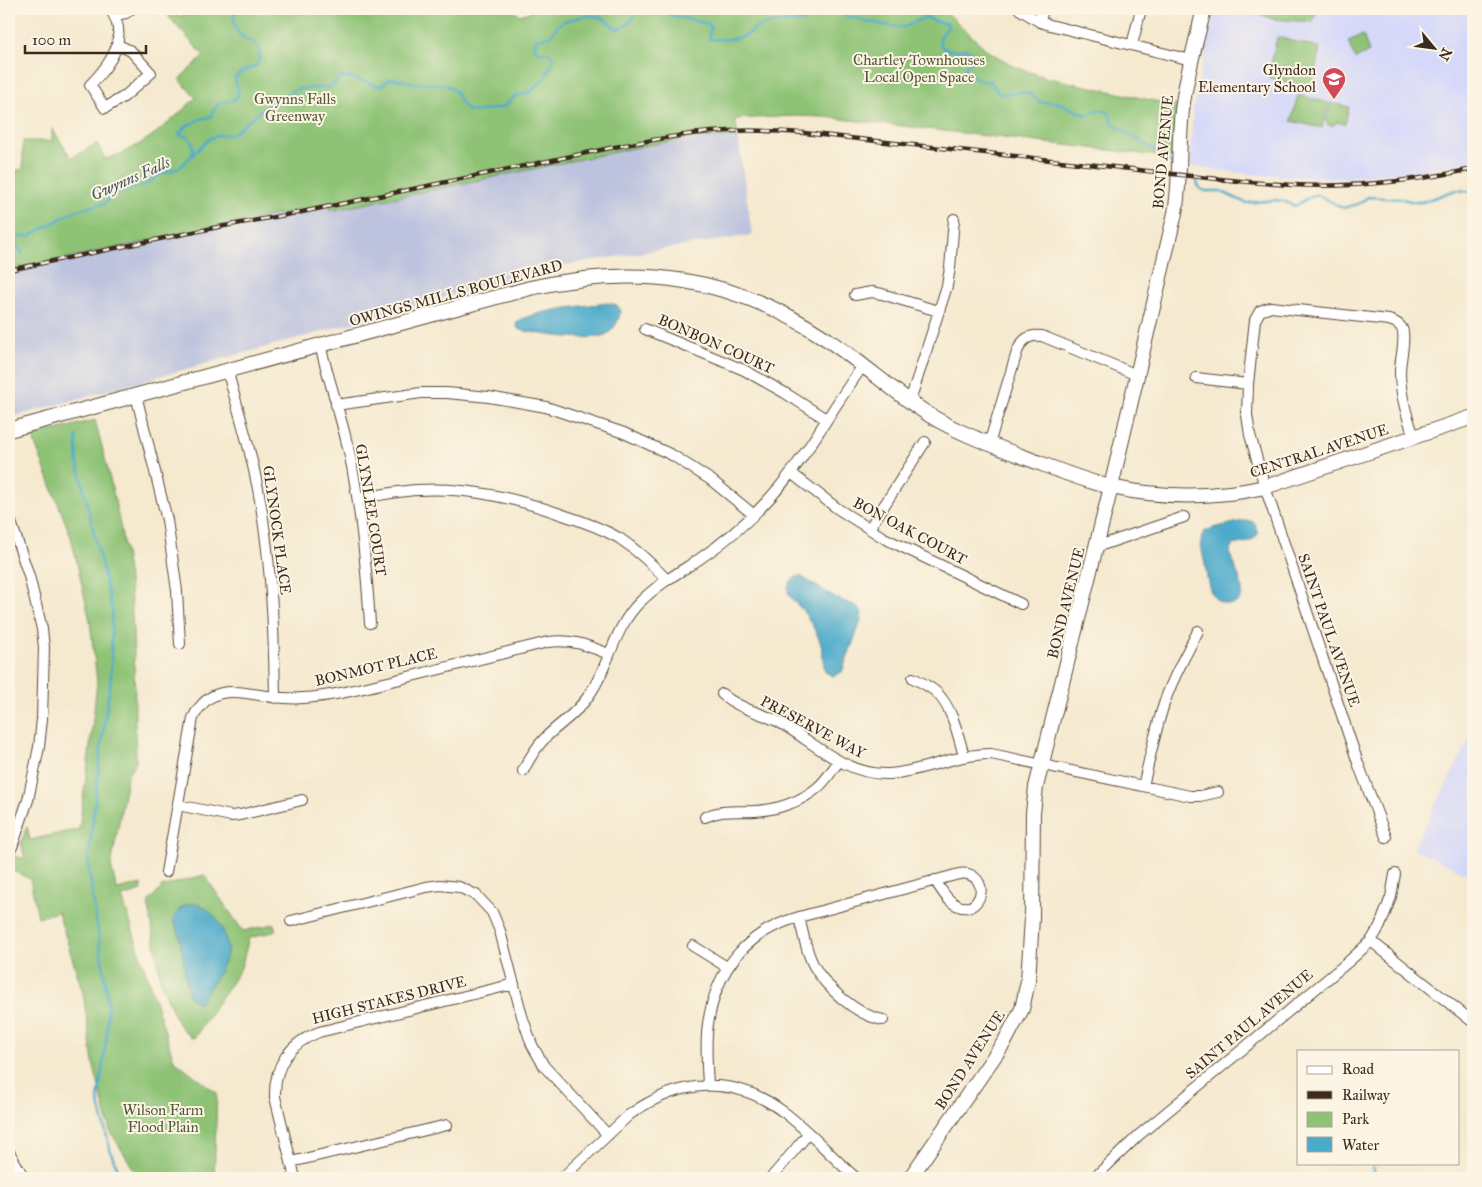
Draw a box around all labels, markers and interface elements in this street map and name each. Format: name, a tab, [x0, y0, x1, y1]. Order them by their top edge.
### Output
scale bar	[25, 22, 146, 54]
north arrow	[1410, 22, 1460, 72]
text: 100 m	[32, 31, 72, 49]
text: N	[1435, 45, 1455, 63]
park label: Chartley Townhouses Local Open Space	[853, 51, 985, 86]
place label: Glyndon Elementary School	[1198, 61, 1317, 96]
school or university icon: Glyndon Elementary School	[1321, 66, 1347, 100]
park label: Gwynns Falls Greenway	[254, 90, 336, 125]
street label: BOND AVENUE	[1149, 94, 1177, 210]
water label: Gwynns Falls	[88, 152, 173, 204]
street label: OWINGS MILLS BOULEVARD	[347, 256, 565, 330]
street label: BONBON COURT	[655, 310, 777, 378]
street label: CENTRAL AVENUE	[1248, 420, 1391, 482]
street label: GLYNLEE COURT	[352, 442, 390, 578]
street label: GLYNOCK PLACE	[259, 464, 295, 596]
street label: BON OAK COURT	[850, 493, 970, 569]
street label: BOND AVENUE	[1043, 545, 1089, 661]
street label: SAINT PAUL AVENUE	[1294, 551, 1364, 709]
street label: BONMOT PLACE	[313, 644, 439, 690]
street label: PRESERVE WAY	[757, 692, 869, 762]
street label: SAINT PAUL AVENUE	[1182, 965, 1317, 1083]
street label: HIGH STAKES DRIVE	[310, 972, 468, 1028]
street label: BOND AVENUE	[931, 1007, 1009, 1113]
legend	[1297, 1050, 1460, 1164]
text: Road	[1342, 1060, 1374, 1078]
text: Railway	[1342, 1086, 1391, 1104]
park label: Wilson Farm Flood Plain	[123, 1101, 204, 1136]
text: Park	[1342, 1110, 1369, 1128]
text: Water	[1342, 1136, 1379, 1154]

